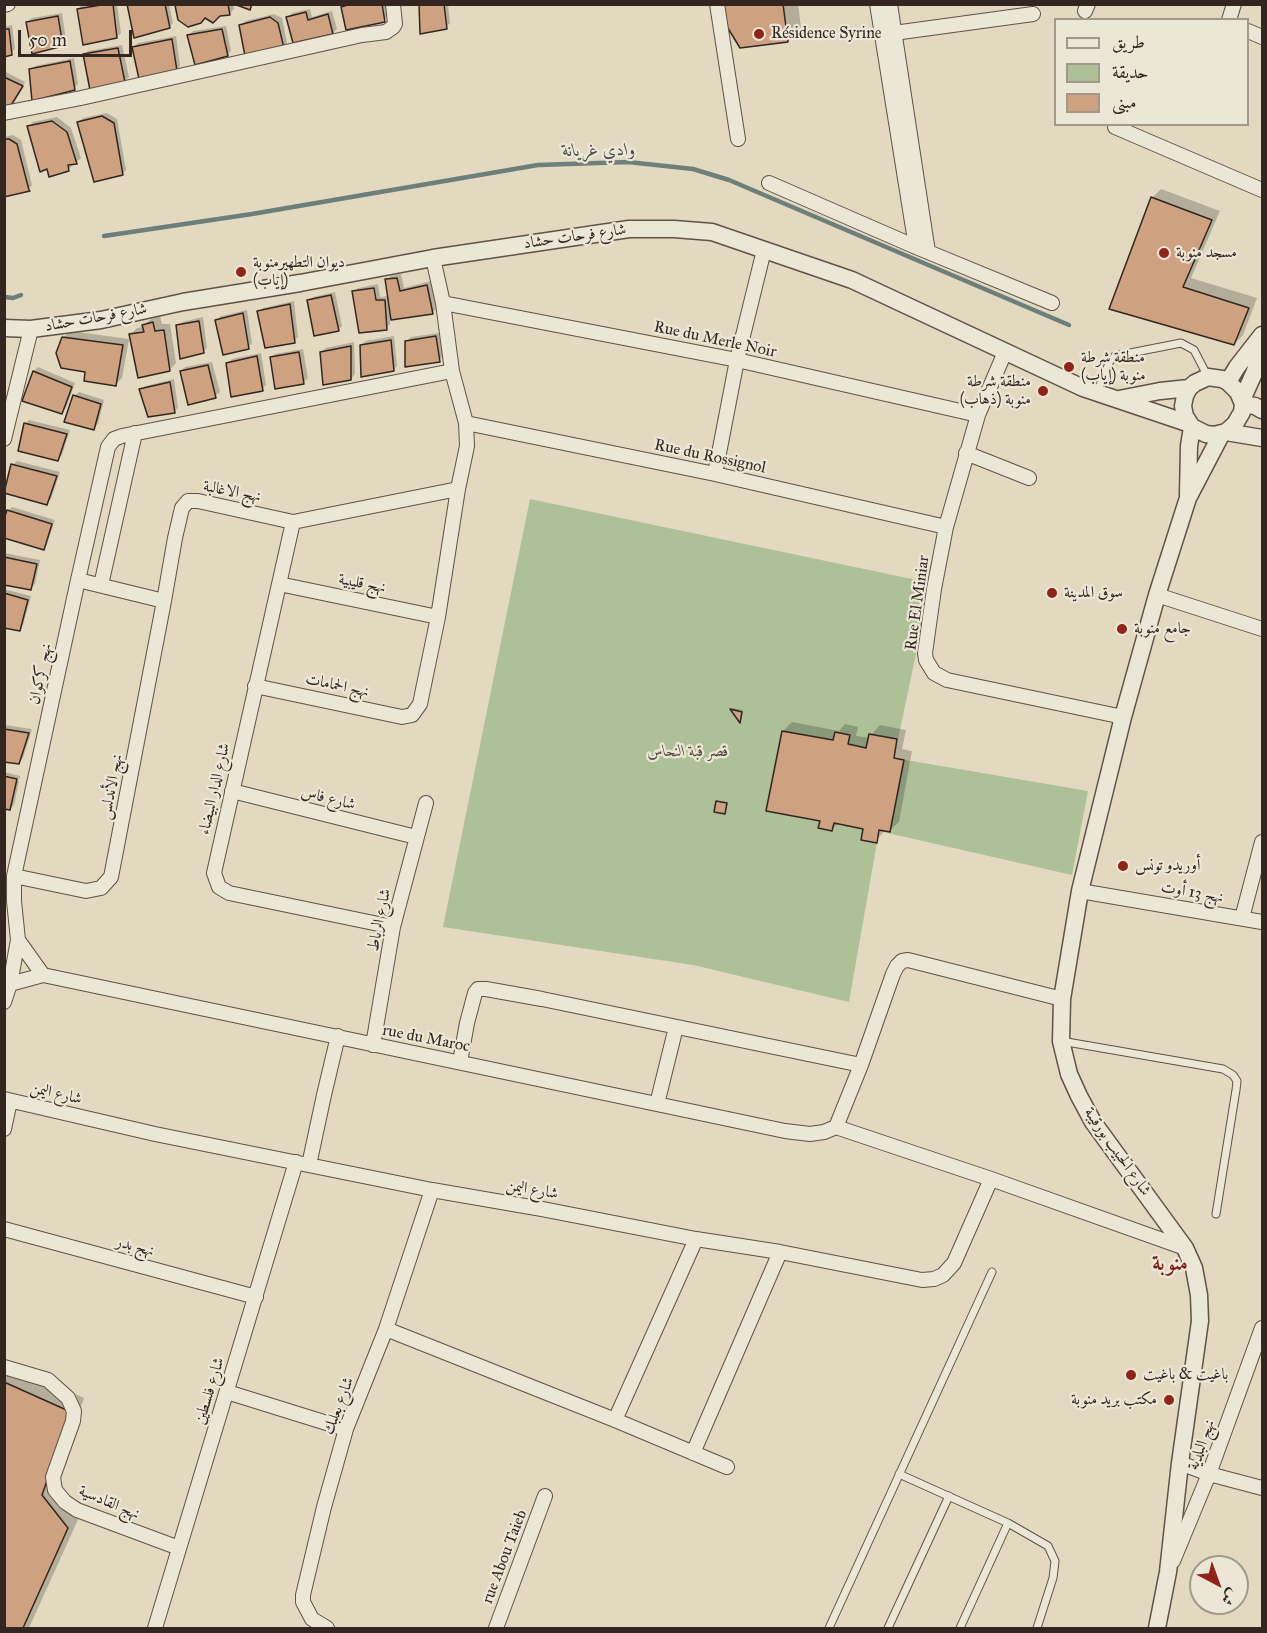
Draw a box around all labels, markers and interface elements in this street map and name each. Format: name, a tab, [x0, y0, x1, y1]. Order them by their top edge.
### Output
scale bar	[21, 18, 135, 56]
legend	[1054, 18, 1249, 126]
place label: Résidence Syrine	[771, 24, 882, 44]
marker: Résidence Syrine	[752, 27, 766, 41]
text: 50 m	[29, 29, 67, 51]
text: طريق	[1112, 31, 1145, 53]
text: حديقة	[1112, 61, 1148, 83]
text: مبنى	[1112, 91, 1137, 113]
water label: وادي غريانة	[562, 140, 636, 162]
street label: شارع فرحات حشاد	[522, 220, 628, 254]
place label: مسجد منوبة	[1176, 243, 1237, 263]
marker: مسجد منوبة	[1157, 246, 1171, 260]
place label: ديوان التطهيرمنوبة (إياب)	[253, 253, 345, 291]
marker: ديوان التطهيرمنوبة (إياب)	[234, 265, 248, 279]
street label: شارع فرحات حشاد	[43, 300, 149, 336]
street label: Rue du Merle Noir	[652, 318, 778, 362]
place label: منطقة شرطة منوبة (إياب)	[1081, 348, 1146, 386]
marker: منطقة شرطة منوبة (إياب)	[1062, 360, 1076, 374]
place label: منطقة شرطة منوبة (ذهاب)	[960, 372, 1031, 410]
marker: منطقة شرطة منوبة (ذهاب)	[1036, 384, 1050, 398]
street label: Rue du Rossignol	[652, 436, 768, 478]
street label: نهج الاغالبة	[201, 477, 263, 507]
street label: Rue El Miniar	[902, 554, 934, 652]
street label: نهج قليبية	[337, 570, 387, 598]
place label: سوق المدينة	[1064, 583, 1123, 603]
marker: سوق المدينة	[1045, 586, 1059, 600]
place label: جامع منوبة	[1134, 619, 1191, 639]
marker: جامع منوبة	[1115, 622, 1129, 636]
street label: نهج كركوان	[25, 642, 57, 706]
street label: نهج الحمامات	[304, 670, 370, 702]
street label: شارع الدار البيضاء	[195, 741, 235, 837]
park label: قصر قبة النحاس	[647, 742, 729, 762]
street label: نهج الأندلس	[96, 753, 128, 821]
street label: شارع فاس	[299, 783, 357, 815]
place label: أوريدو تونس	[1135, 856, 1201, 876]
marker: أوريدو تونس	[1116, 859, 1130, 873]
street label: نهج 13 أوت	[1159, 878, 1225, 908]
street label: شارع الرباط	[364, 887, 396, 953]
street label: rue du Maroc	[381, 1021, 471, 1057]
street label: شارع اليمن	[28, 1079, 84, 1109]
street label: شارع الحبيب بورقيبة	[1079, 1104, 1155, 1200]
street label: شارع اليمن	[504, 1176, 560, 1204]
street label: نهج بدر	[114, 1233, 156, 1261]
district label: منوبة	[1152, 1252, 1188, 1278]
street label: شارع فلسطين	[191, 1355, 229, 1427]
place label: باغيت & باغيت	[1143, 1365, 1228, 1385]
marker: باغيت & باغيت	[1124, 1368, 1138, 1382]
street label: شارع بعلبك	[319, 1374, 359, 1438]
place label: مكتب بريد منوبة	[1071, 1390, 1157, 1410]
marker: مكتب بريد منوبة	[1162, 1393, 1176, 1407]
street label: نهج البلدية	[1184, 1417, 1220, 1473]
street label: نهج القادسية	[76, 1482, 142, 1524]
street label: rue Abou Taieb	[478, 1507, 532, 1607]
north arrow	[1189, 1555, 1249, 1615]
text: ش	[1218, 1585, 1242, 1610]

